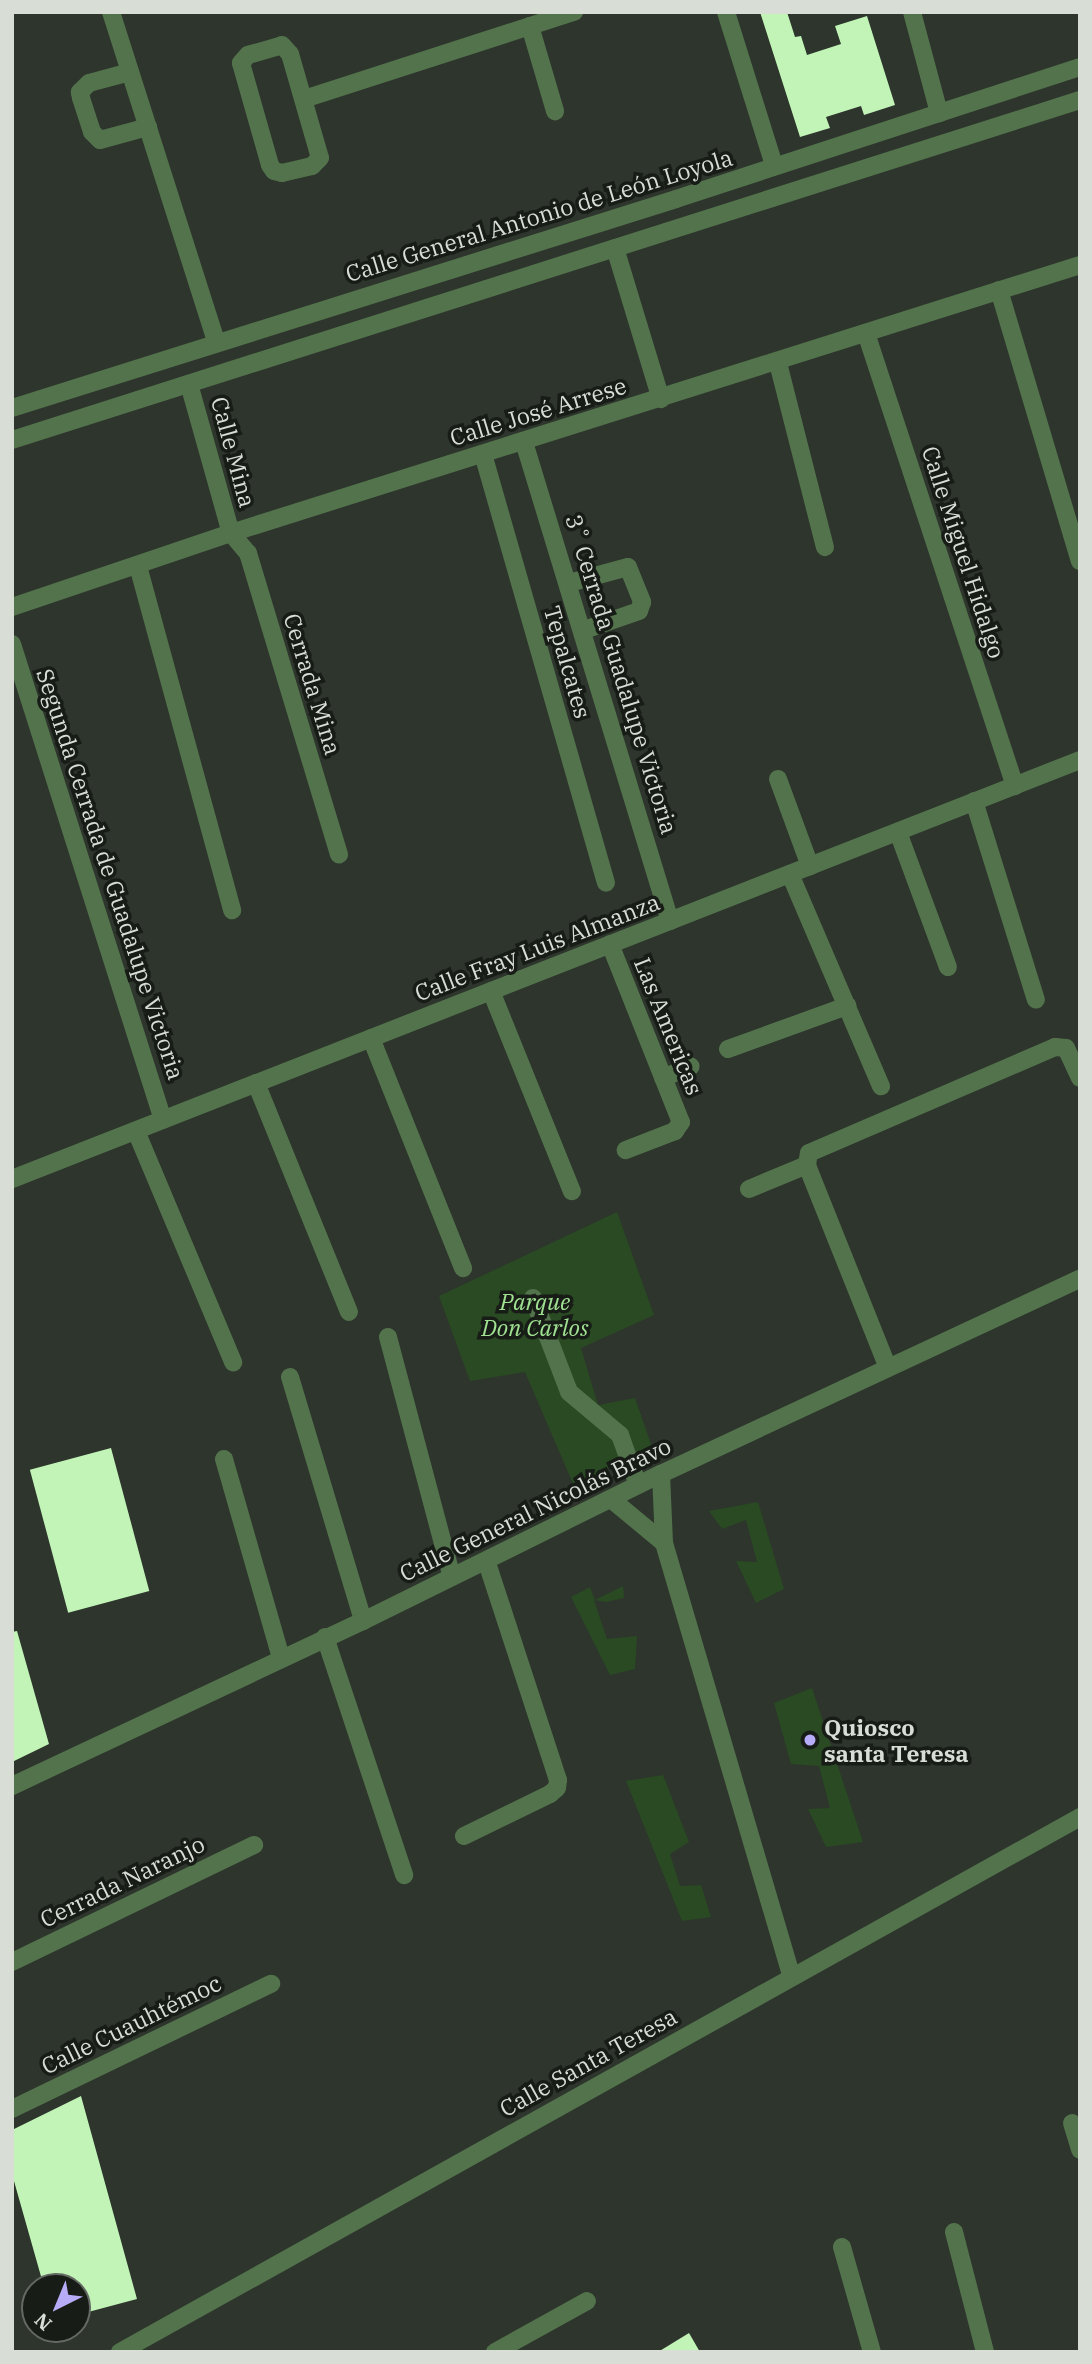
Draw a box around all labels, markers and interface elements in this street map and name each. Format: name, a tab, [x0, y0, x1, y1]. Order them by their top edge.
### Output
street label: Calle General Antonio de León Loyola	[342, 143, 736, 287]
street label: Calle José Arrese	[447, 371, 629, 451]
street label: Calle Mina	[206, 394, 262, 510]
street label: Calle Miguel Hidalgo	[917, 442, 1011, 662]
street label: 3˚ Cerrada Guadalupe Victoria	[560, 511, 684, 837]
street label: Tepalcates	[539, 603, 597, 721]
street label: Cerrada Mina	[278, 610, 348, 758]
street label: Segunda Cerrada de Guadalupe Victoria	[31, 665, 191, 1083]
street label: Calle Fray Luis Almanza	[411, 888, 663, 1006]
street label: Las Americas	[629, 953, 709, 1099]
park label: Parque Don Carlos	[482, 1287, 588, 1341]
street label: Calle General Nicolás Bravo	[395, 1431, 675, 1587]
place label: Quiosco santa Teresa	[824, 1713, 969, 1767]
marker: Quiosco santa Teresa	[802, 1732, 818, 1748]
street label: Cerrada Naranjo	[35, 1829, 209, 1933]
street label: Calle Cuauhtémoc	[37, 1969, 225, 2079]
street label: Calle Santa Teresa	[495, 2002, 681, 2122]
north arrow	[21, 2273, 91, 2343]
text: N	[29, 2308, 57, 2336]

